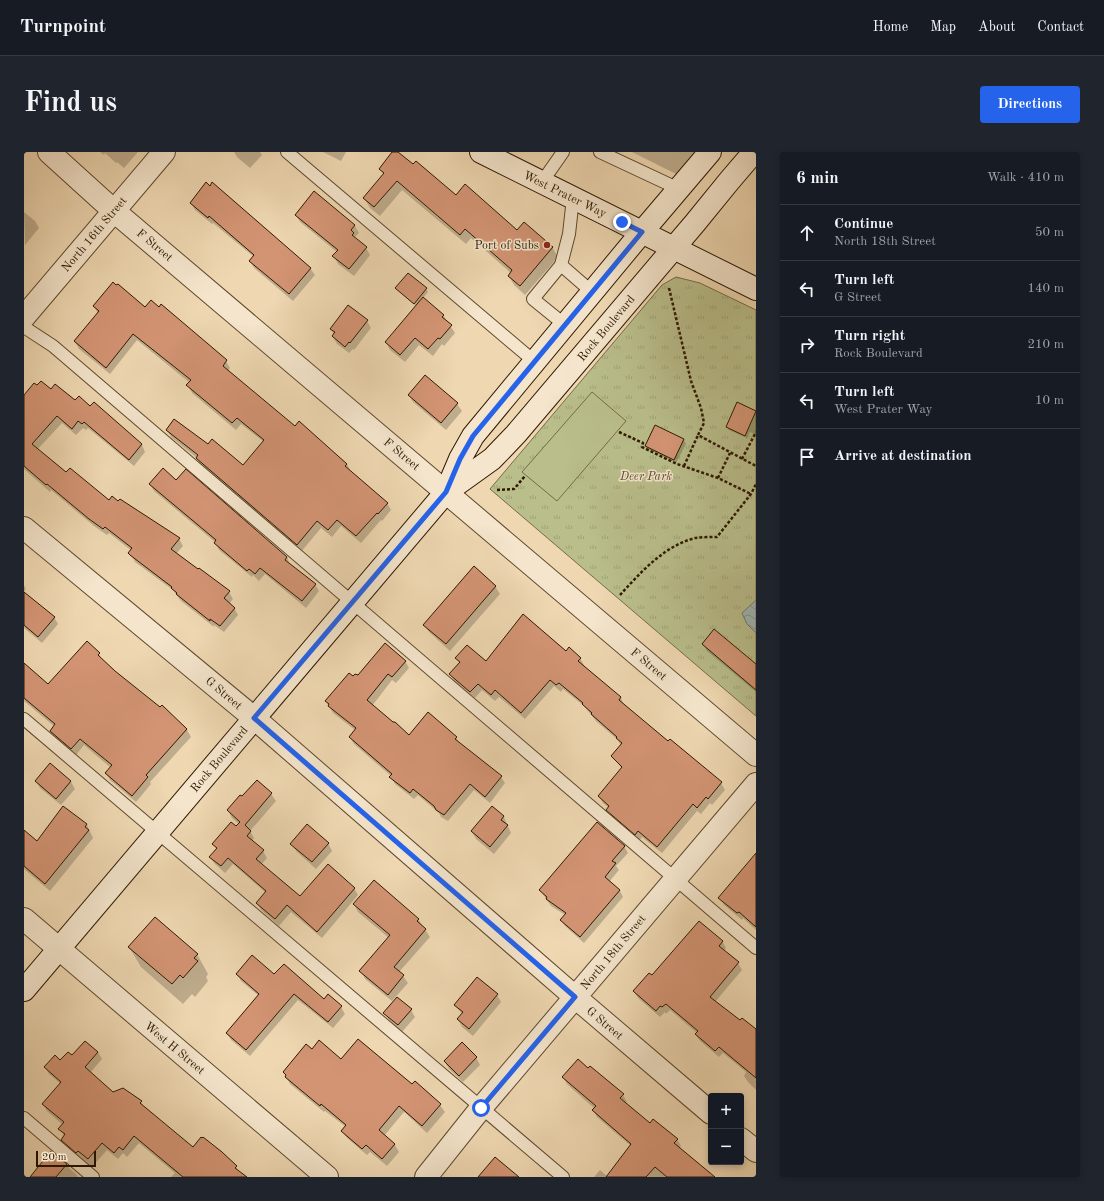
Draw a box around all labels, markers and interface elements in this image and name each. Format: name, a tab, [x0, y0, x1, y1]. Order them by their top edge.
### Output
text: Turnpoint	[20, 18, 106, 37]
text: Home	[873, 20, 908, 34]
text: Map	[930, 20, 956, 34]
text: About	[978, 20, 1015, 34]
text: Contact	[1037, 20, 1084, 34]
button: Directions	[980, 86, 1080, 123]
text: Find us	[24, 90, 117, 118]
street label: West Prater Way	[521, 170, 609, 220]
text: 6 min	[796, 170, 839, 187]
text: Walk · 410 m	[987, 171, 1064, 184]
street label: North 16th Street	[60, 195, 130, 275]
route end	[613, 213, 631, 231]
text: Continue	[834, 217, 893, 232]
icon: ahead	[796, 222, 818, 244]
text: 50 m	[1035, 226, 1064, 239]
street label: F Street	[134, 227, 175, 264]
text: North 18th Street	[834, 235, 936, 248]
place label: Port of Subs	[475, 240, 539, 252]
marker: Port of Subs	[542, 240, 552, 250]
text: Turn left	[834, 273, 894, 288]
icon: left	[796, 278, 818, 300]
text: 140 m	[1027, 282, 1064, 295]
text: G Street	[834, 291, 881, 304]
street label: Rock Boulevard	[576, 293, 638, 364]
text: Turn right	[834, 329, 905, 344]
icon: right	[796, 334, 818, 356]
text: 210 m	[1027, 338, 1064, 351]
text: Rock Boulevard	[834, 347, 923, 360]
text: Turn left	[834, 385, 894, 400]
icon: left	[796, 390, 818, 412]
text: 10 m	[1035, 394, 1064, 407]
text: West Prater Way	[834, 403, 933, 416]
street label: F Street	[381, 436, 422, 473]
icon: arrive	[796, 446, 818, 468]
text: Arrive at destination	[834, 449, 972, 464]
park label: Deer Park	[619, 471, 672, 483]
street label: F Street	[628, 646, 669, 683]
street label: G Street	[203, 675, 244, 712]
street label: Rock Boulevard	[189, 724, 251, 795]
street label: North 18th Street	[579, 913, 649, 993]
street label: G Street	[584, 1005, 625, 1042]
street label: West H Street	[142, 1020, 207, 1077]
map controls	[708, 1093, 744, 1165]
button: +	[708, 1093, 744, 1129]
route start	[472, 1099, 490, 1117]
button: −	[708, 1129, 744, 1165]
scale bar	[36, 1149, 96, 1168]
text: 20 m	[42, 1152, 67, 1163]

